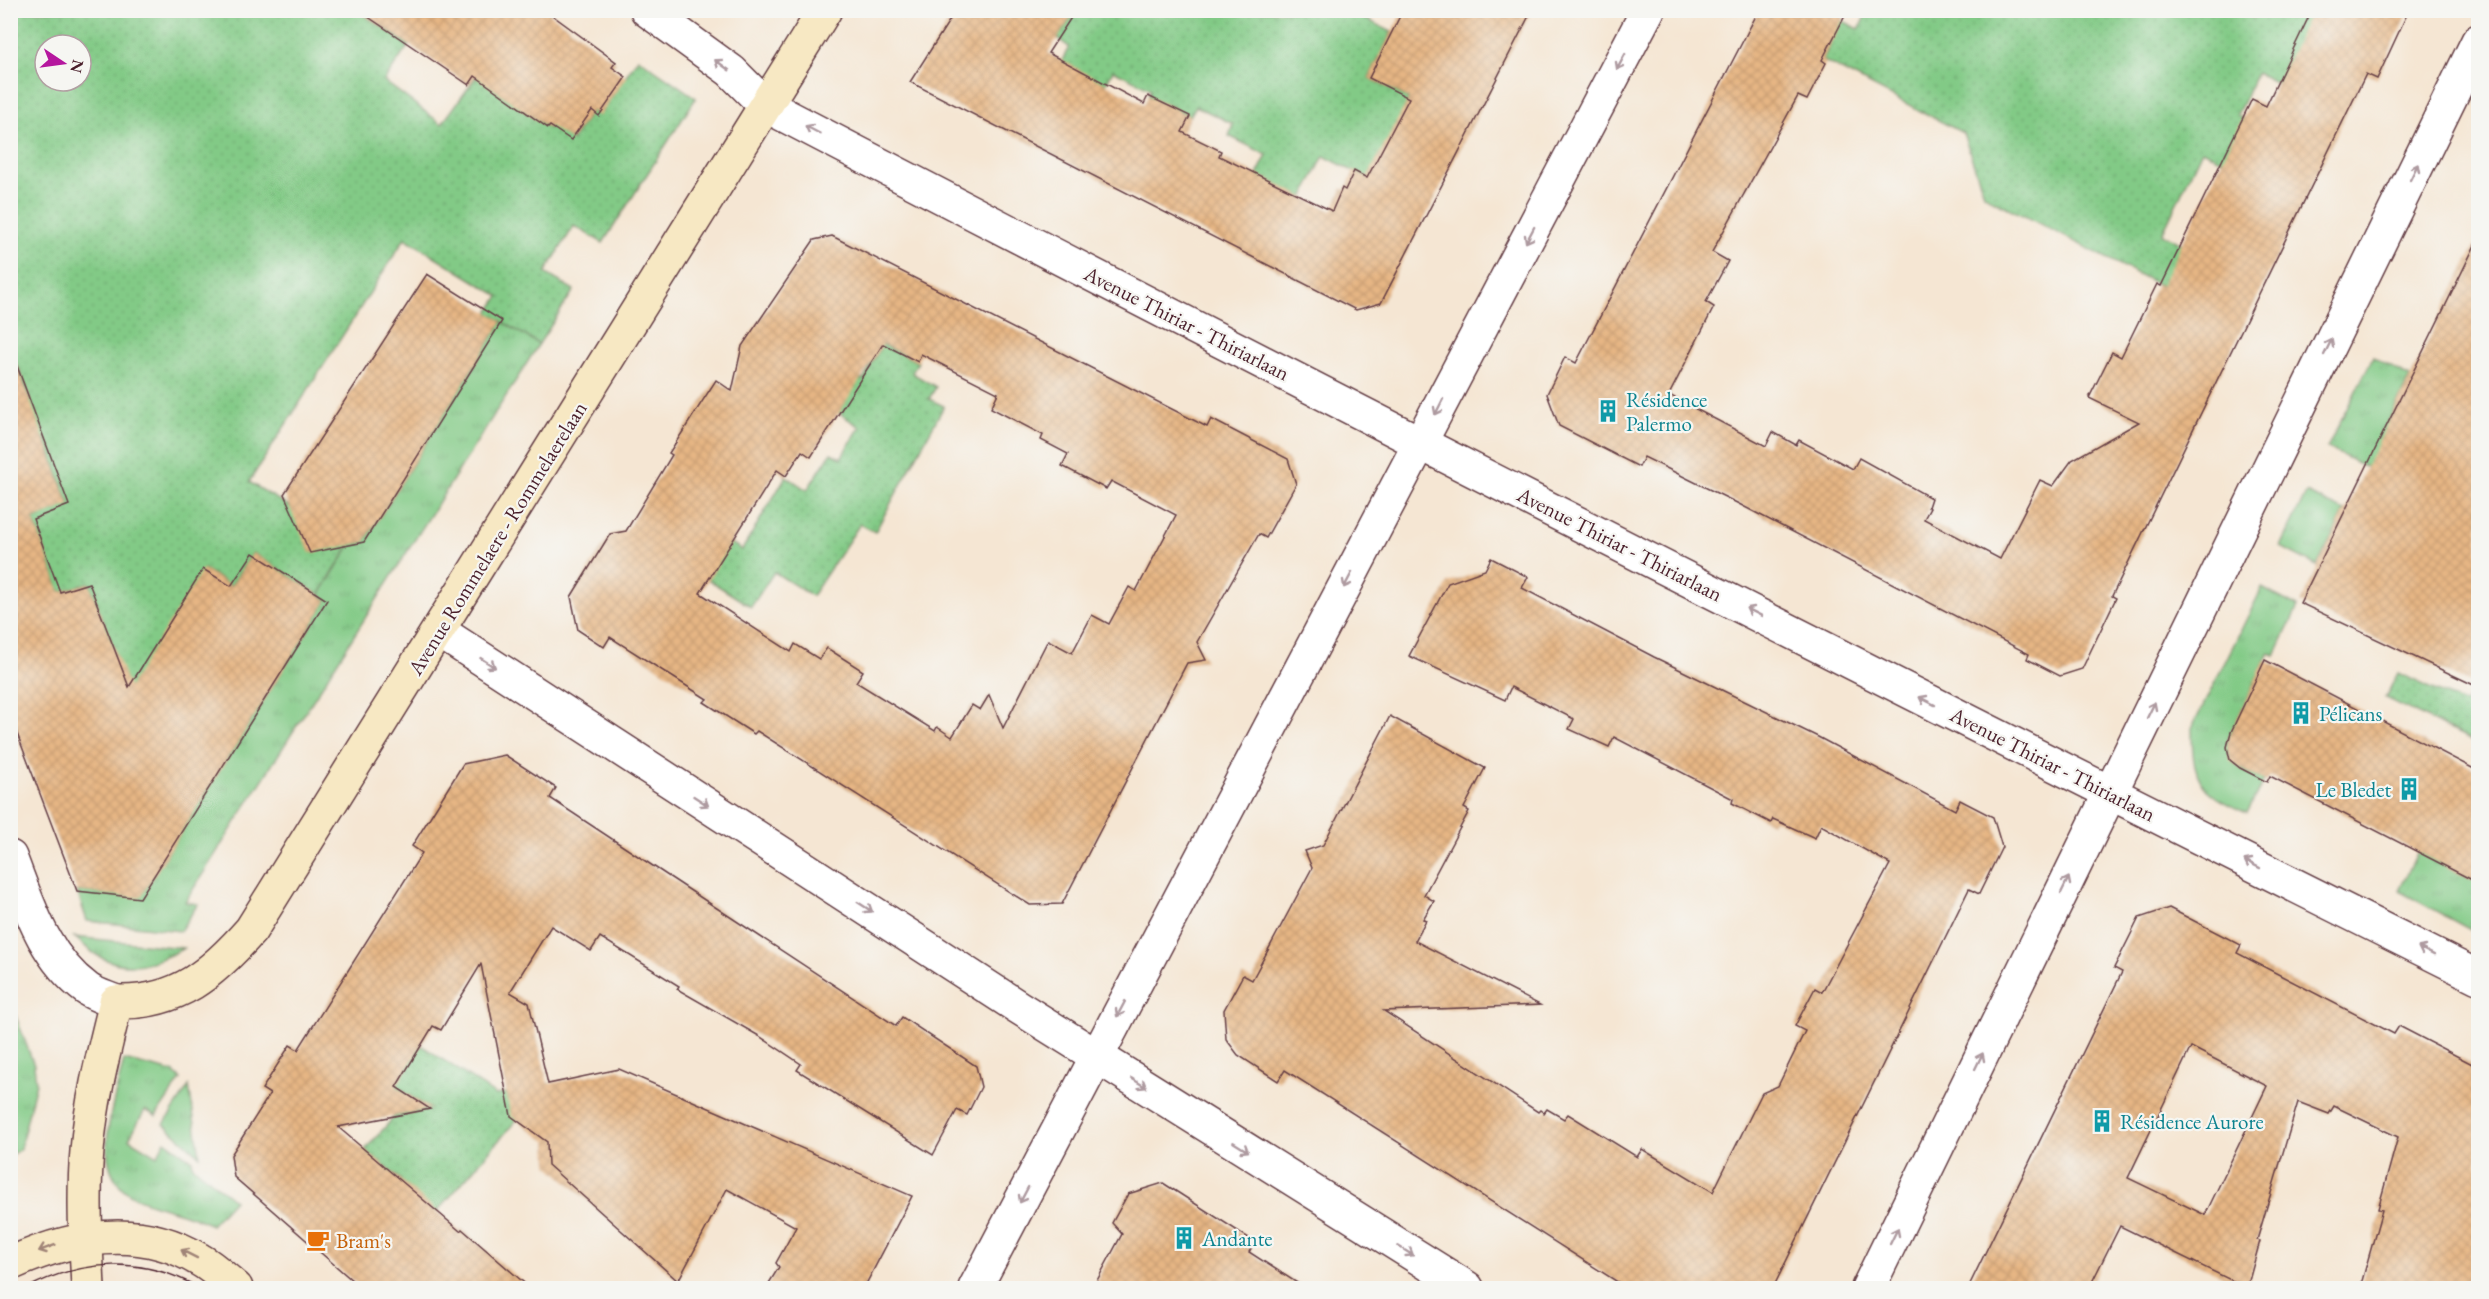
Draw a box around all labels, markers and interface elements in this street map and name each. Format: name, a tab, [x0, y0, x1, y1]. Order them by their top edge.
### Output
north arrow	[33, 33, 93, 93]
one-way arrow	[1615, 53, 1626, 71]
text: N	[65, 58, 89, 75]
one-way arrow	[715, 58, 731, 71]
one-way arrow	[804, 124, 822, 135]
one-way arrow	[2409, 164, 2421, 182]
one-way arrow	[1523, 225, 1535, 243]
street label: Avenue Thiriar - Thiriarlaan	[1079, 259, 1294, 386]
one-way arrow	[2323, 339, 2335, 357]
place label: Résidence Palermo	[1626, 386, 1707, 437]
street label: Avenue Rommelaere - Rommelaerelaan	[401, 396, 593, 681]
one-way arrow	[1432, 398, 1444, 416]
building icon: Résidence Palermo	[1595, 398, 1621, 424]
street label: Avenue Thiriar - Thiriarlaan	[1512, 480, 1727, 607]
one-way arrow	[1342, 570, 1353, 588]
one-way arrow	[1745, 606, 1763, 618]
one-way arrow	[480, 657, 496, 669]
one-way arrow	[1919, 695, 1937, 706]
street label: Avenue Thiriar - Thiriarlaan	[1945, 700, 2160, 827]
building icon: Pélicans	[2288, 700, 2314, 726]
place label: Pélicans	[2319, 700, 2383, 727]
one-way arrow	[2145, 702, 2157, 720]
place label: Le Bledet	[2316, 776, 2391, 803]
building icon: Le Bledet	[2396, 776, 2422, 802]
one-way arrow	[692, 795, 709, 807]
one-way arrow	[2243, 858, 2261, 869]
one-way arrow	[2059, 877, 2071, 895]
one-way arrow	[856, 901, 873, 914]
one-way arrow	[2418, 945, 2436, 956]
one-way arrow	[1115, 999, 1126, 1017]
one-way arrow	[1974, 1052, 1986, 1070]
one-way arrow	[1130, 1077, 1147, 1089]
building icon: Résidence Aurore	[2089, 1108, 2115, 1134]
place label: Résidence Aurore	[2120, 1108, 2264, 1135]
one-way arrow	[1232, 1142, 1249, 1154]
one-way arrow	[1018, 1185, 1029, 1203]
building icon: Andante	[1171, 1225, 1197, 1251]
place label: Andante	[1201, 1225, 1273, 1252]
cafe icon: Bram's	[305, 1227, 331, 1253]
place label: Bram's	[336, 1227, 391, 1254]
one-way arrow	[1889, 1227, 1900, 1245]
one-way arrow	[39, 1244, 57, 1255]
one-way arrow	[1397, 1245, 1414, 1257]
one-way arrow	[181, 1248, 198, 1260]

